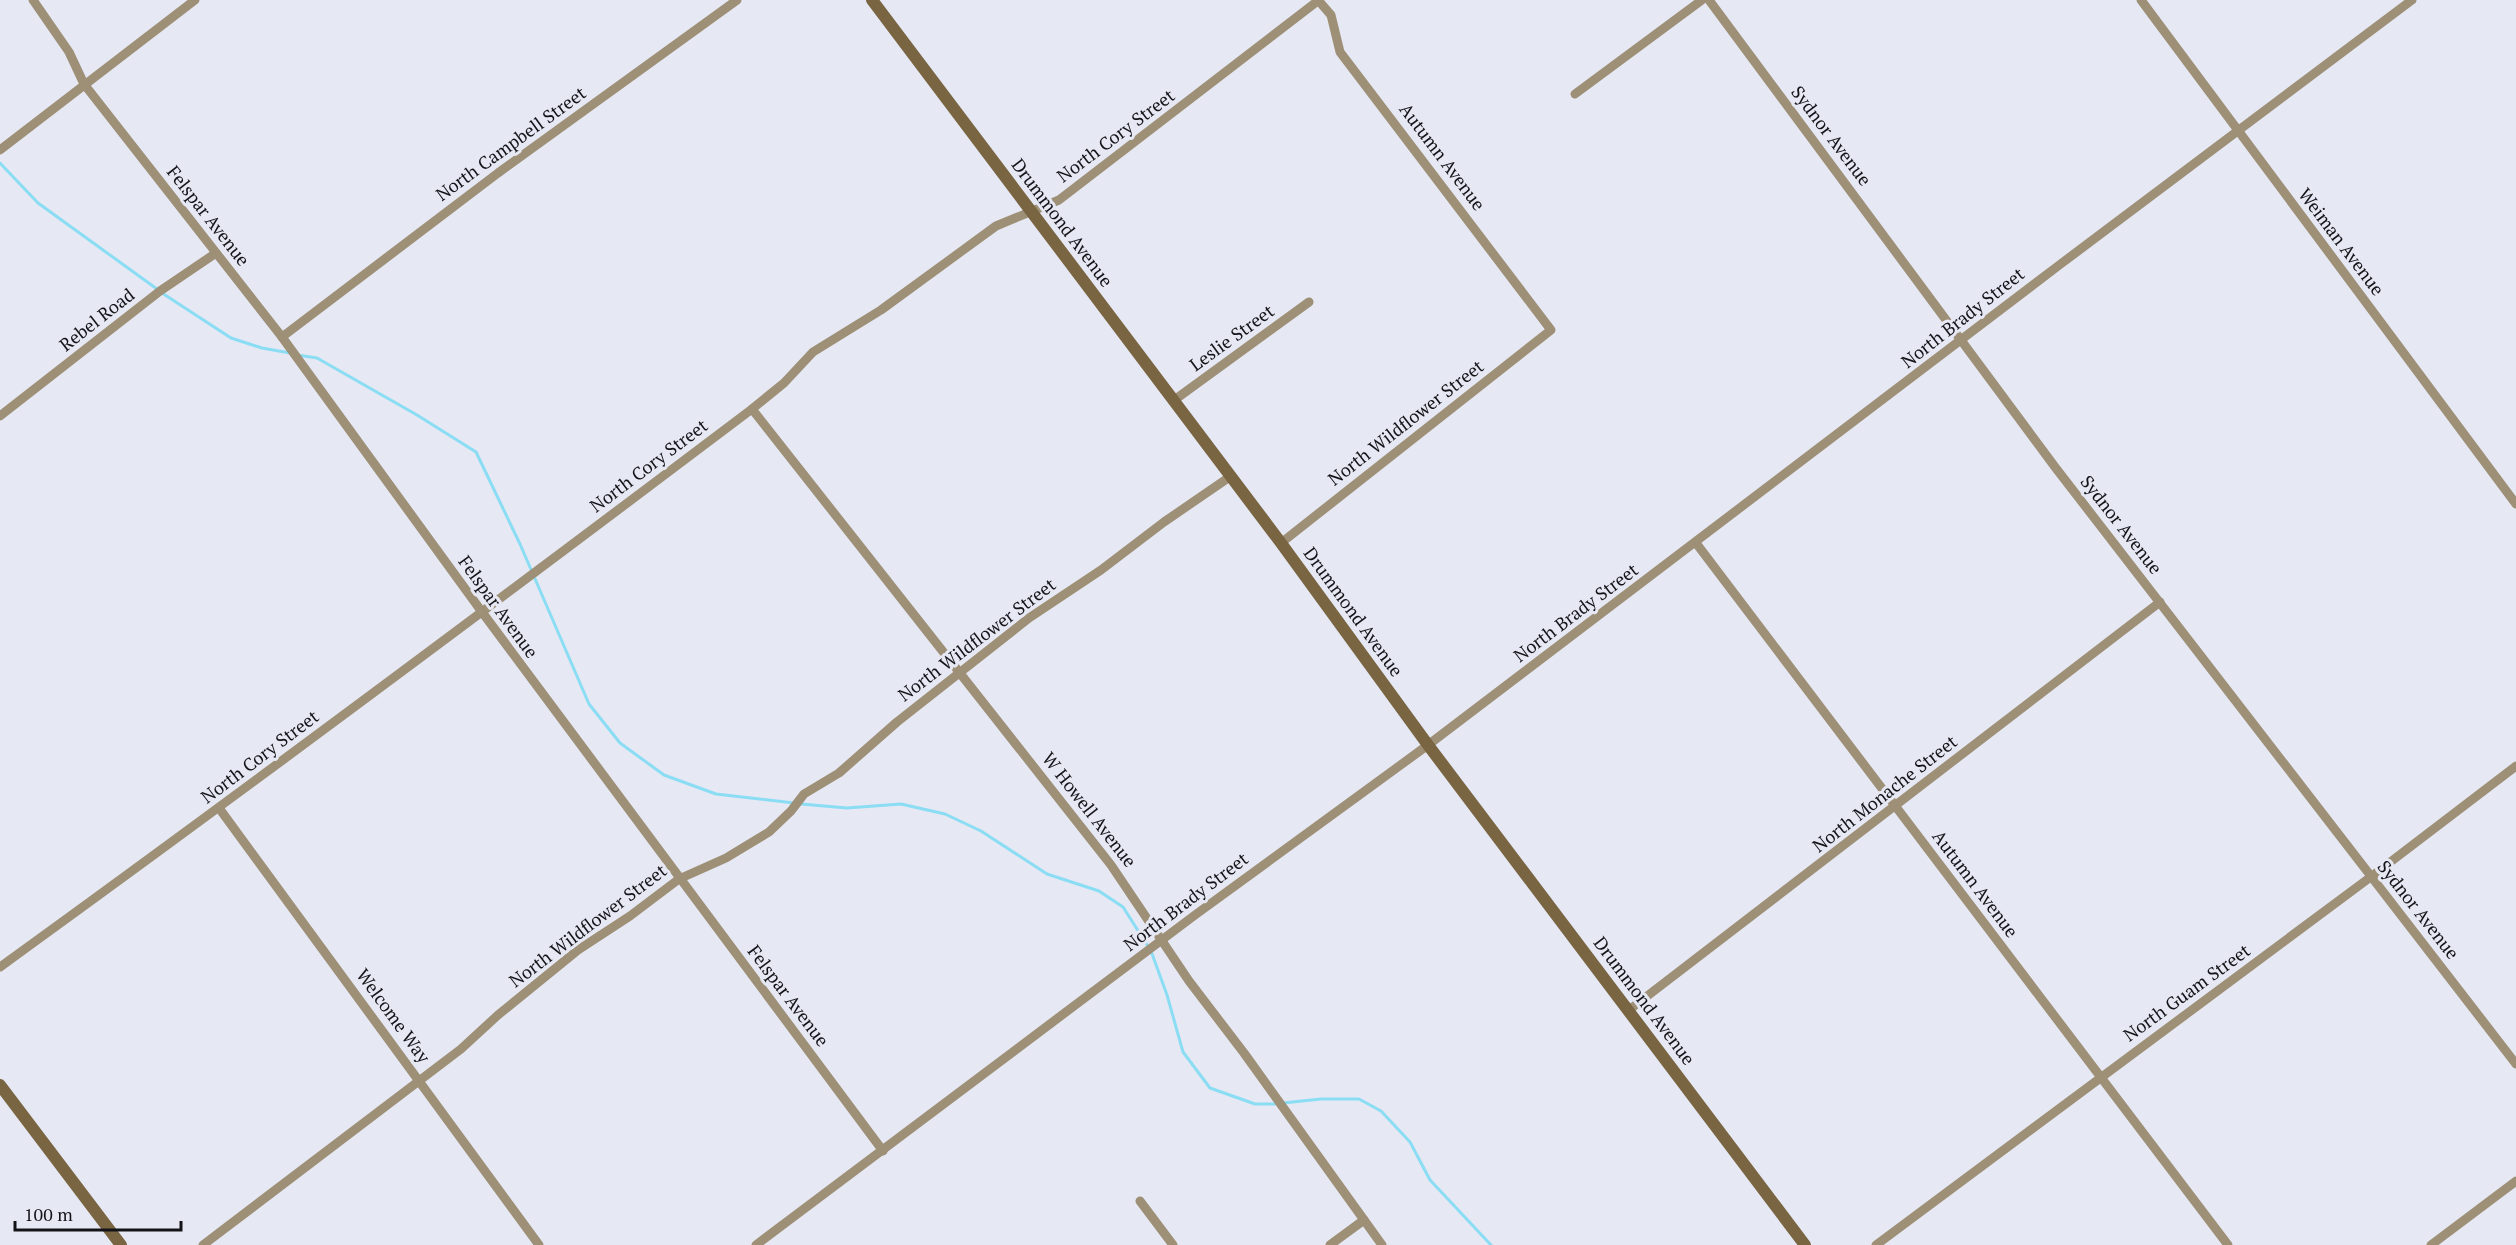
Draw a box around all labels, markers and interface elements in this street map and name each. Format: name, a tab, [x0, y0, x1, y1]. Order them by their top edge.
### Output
street label: North Campbell Street	[430, 80, 591, 206]
street label: Sydnor Avenue	[1786, 81, 1877, 190]
street label: North Cory Street	[1052, 83, 1179, 187]
street label: Autumn Avenue	[1394, 98, 1491, 215]
street label: Drummond Avenue	[1007, 153, 1119, 291]
street label: Felspar Avenue	[162, 160, 256, 271]
street label: Weiman Avenue	[2294, 183, 2390, 300]
street label: North Brady Street	[1896, 261, 2029, 373]
street label: Rebel Road	[54, 282, 139, 356]
street label: Leslie Street	[1184, 298, 1279, 376]
street label: North Wildflower Street	[1323, 354, 1488, 491]
street label: North Cory Street	[585, 413, 712, 517]
street label: Sydnor Avenue	[2076, 470, 2168, 579]
street label: Drummond Avenue	[1299, 542, 1409, 681]
street label: Felspar Avenue	[453, 550, 544, 662]
street label: North Brady Street	[1508, 557, 1643, 667]
street label: North Wildflower Street	[893, 572, 1060, 706]
street label: North Cory Street	[196, 704, 323, 808]
street label: North Monache Street	[1807, 729, 1962, 857]
street label: W Howell Avenue	[1037, 747, 1142, 872]
street label: Autumn Avenue	[1927, 825, 2024, 942]
street label: North Brady Street	[1118, 846, 1253, 956]
street label: Sydnor Avenue	[2373, 855, 2465, 964]
street label: North Wildflower Street	[504, 858, 671, 992]
street label: Drummond Avenue	[1589, 931, 1701, 1069]
street label: North Guam Street	[2118, 938, 2255, 1046]
street label: Felspar Avenue	[743, 940, 835, 1051]
street label: Welcome Way	[352, 963, 437, 1068]
scale bar	[15, 1194, 182, 1232]
text: 100 m	[24, 1202, 73, 1226]

